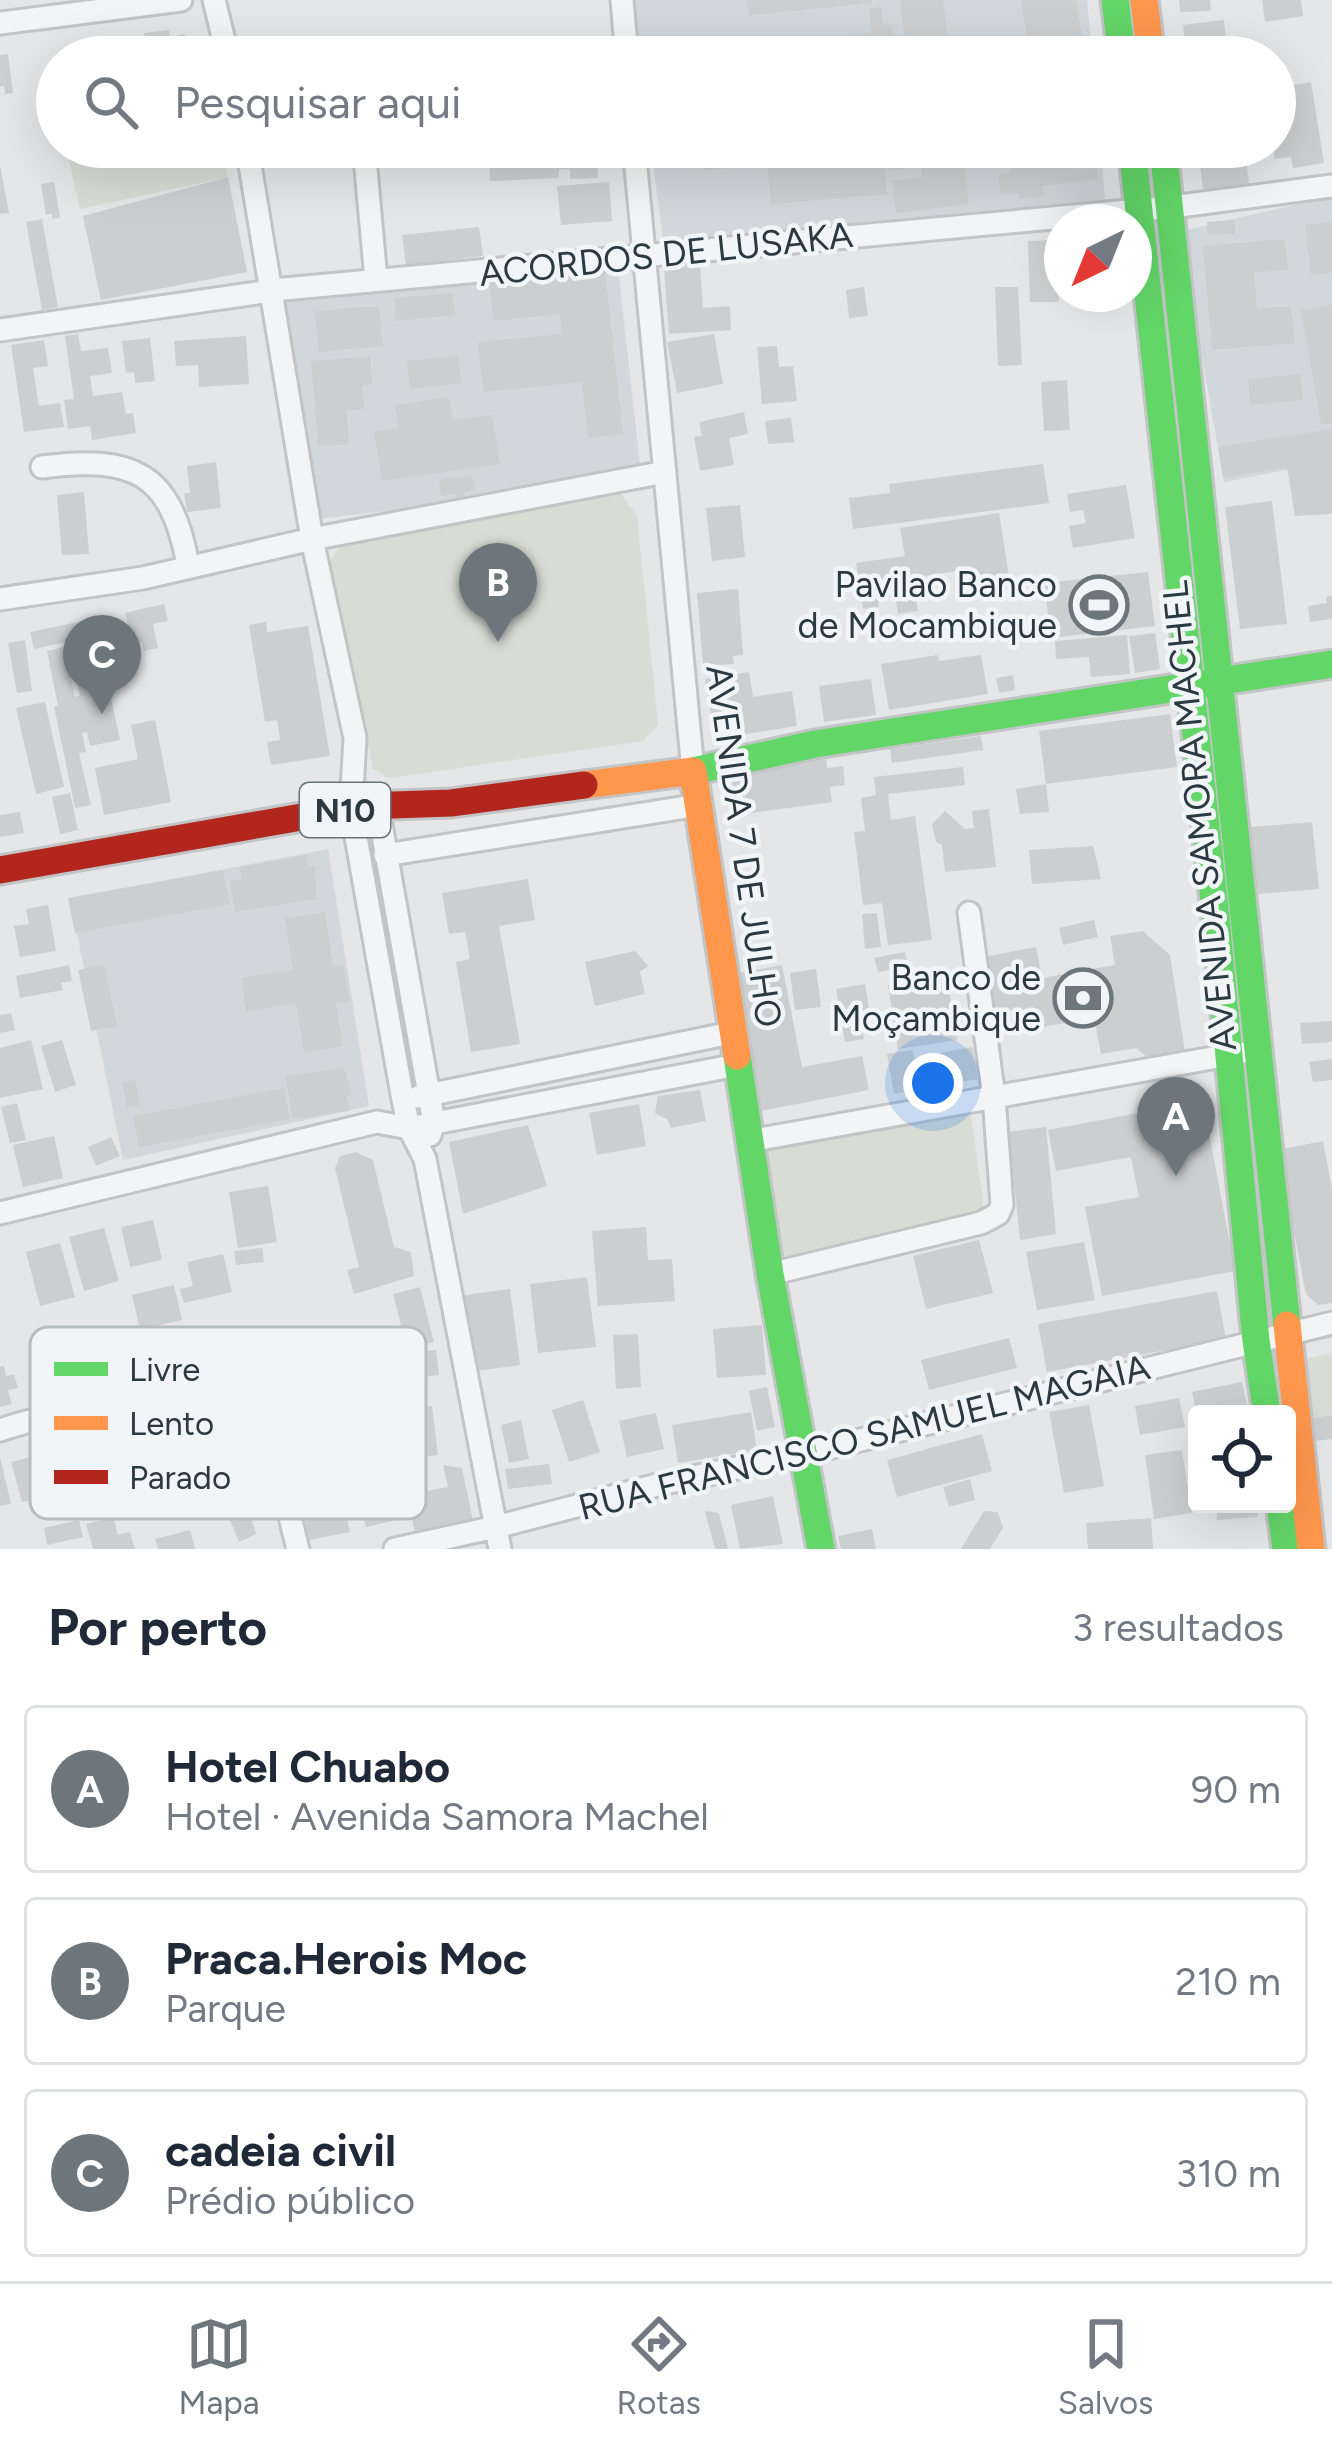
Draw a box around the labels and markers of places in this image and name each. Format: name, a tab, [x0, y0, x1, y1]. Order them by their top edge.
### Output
pin: B	[459, 543, 537, 642]
place label: Pavilao Banco de Mocambique	[798, 563, 1057, 647]
sports icon: Pavilao Banco de Mocambique	[1068, 574, 1130, 636]
pin: C	[63, 615, 141, 714]
place label: Banco de Moçambique	[831, 956, 1041, 1040]
bank icon: Banco de Moçambique	[1052, 967, 1114, 1029]
pin: A	[1137, 1077, 1215, 1176]

